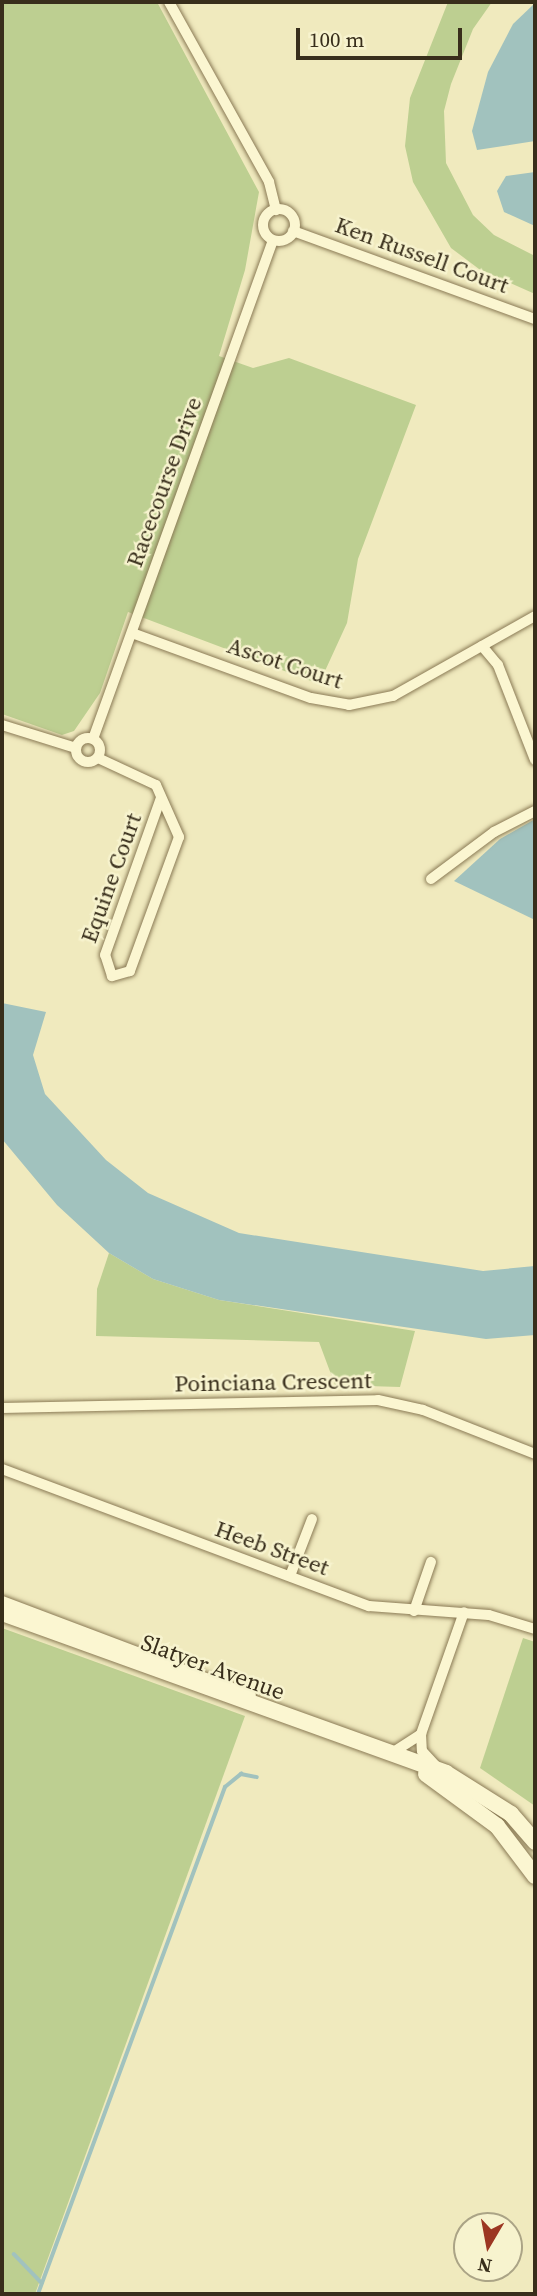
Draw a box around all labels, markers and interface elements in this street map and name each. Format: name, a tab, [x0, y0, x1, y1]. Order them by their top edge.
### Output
scale bar	[299, 14, 465, 58]
text: 100 m	[309, 25, 364, 54]
street label: Ken Russell Court	[332, 211, 512, 299]
street label: Racecourse Drive	[120, 393, 208, 571]
street label: Ascot Court	[224, 631, 346, 695]
street label: Equine Court	[75, 809, 147, 947]
street label: Poinciana Crescent	[174, 1366, 372, 1398]
street label: Heeb Street	[211, 1515, 333, 1581]
street label: Slatyer Avenue	[137, 1628, 289, 1706]
north arrow	[453, 2212, 523, 2282]
text: N	[476, 2252, 494, 2280]

